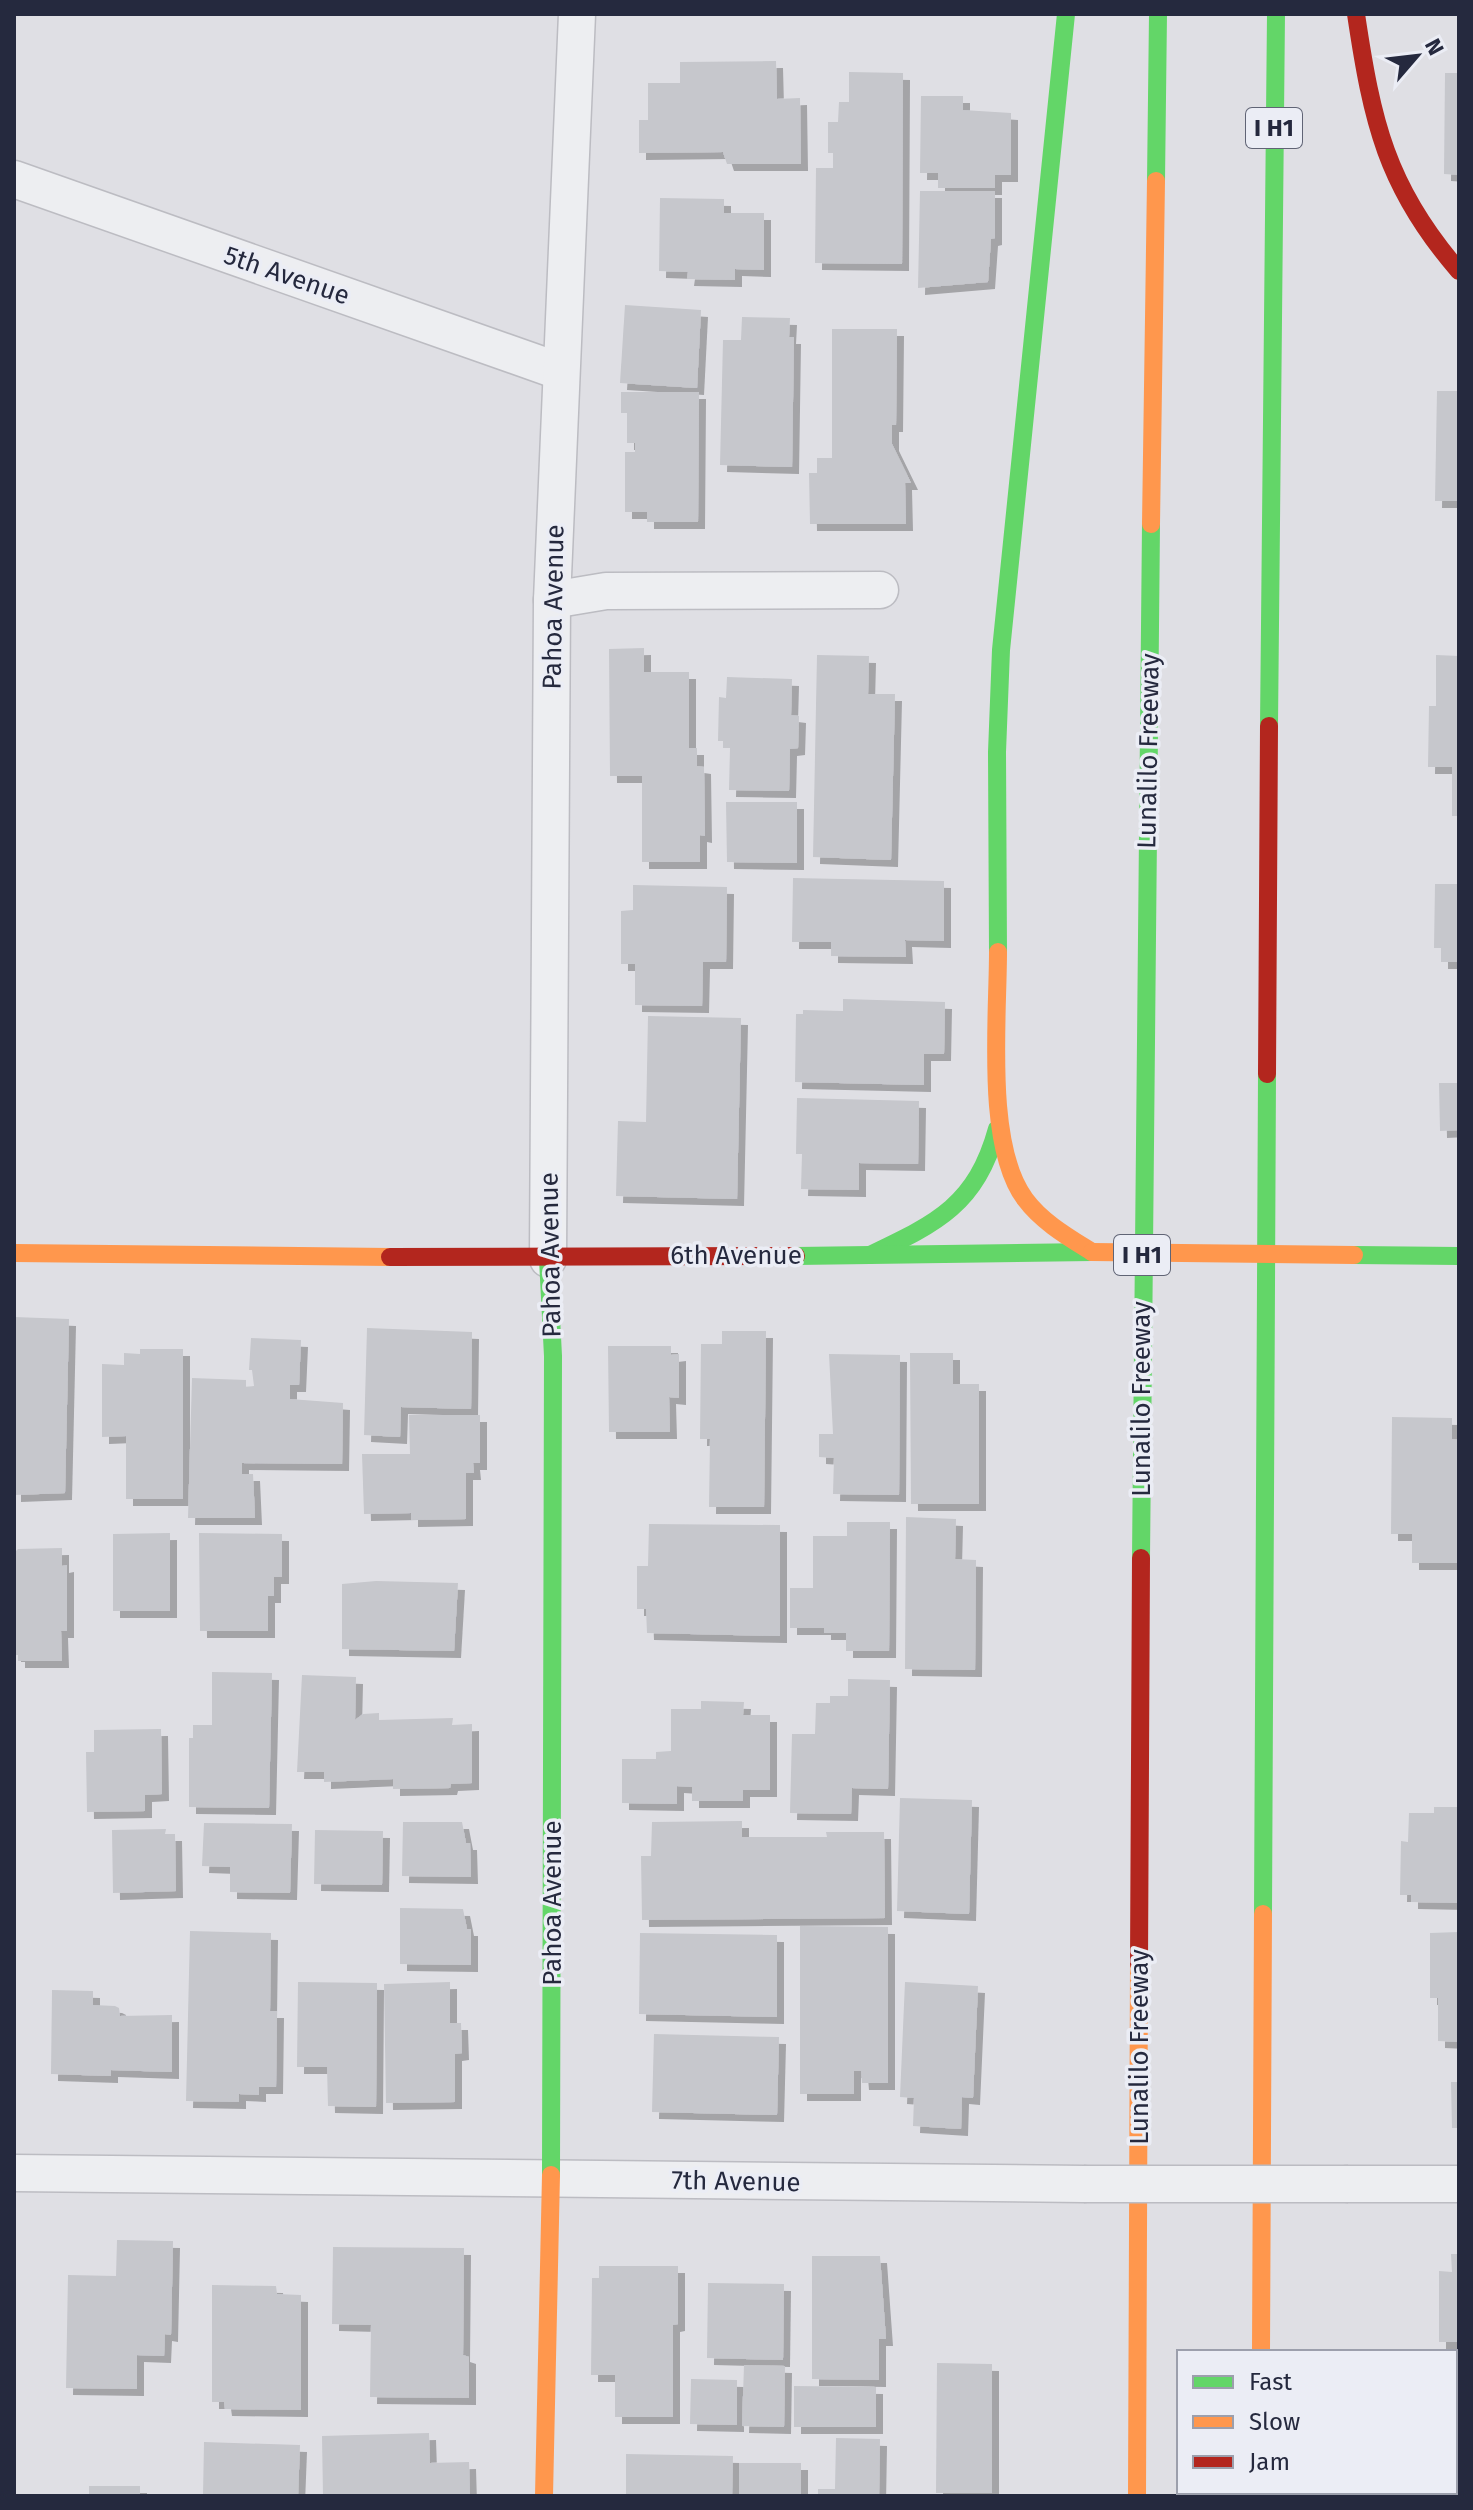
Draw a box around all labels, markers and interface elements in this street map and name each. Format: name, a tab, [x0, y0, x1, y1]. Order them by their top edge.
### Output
north arrow	[1377, 16, 1457, 96]
text: N	[1419, 34, 1450, 60]
road number: I H1	[1246, 108, 1302, 148]
street label: 5th Avenue	[220, 240, 354, 311]
street label: Pahoa Avenue	[537, 524, 570, 690]
street label: Lunalilo Freeway	[1131, 653, 1166, 849]
street label: Pahoa Avenue	[534, 1172, 567, 1338]
road number: I H1	[1114, 1235, 1170, 1275]
street label: 6th Avenue	[670, 1240, 802, 1271]
street label: Lunalilo Freeway	[1126, 1301, 1157, 1497]
street label: Pahoa Avenue	[537, 1820, 568, 1986]
street label: Lunalilo Freeway	[1124, 1949, 1155, 2145]
street label: 7th Avenue	[671, 2165, 801, 2198]
legend	[1177, 2350, 1457, 2494]
text: Fast	[1249, 2368, 1292, 2396]
text: Slow	[1249, 2408, 1300, 2436]
text: Jam	[1249, 2448, 1290, 2476]

